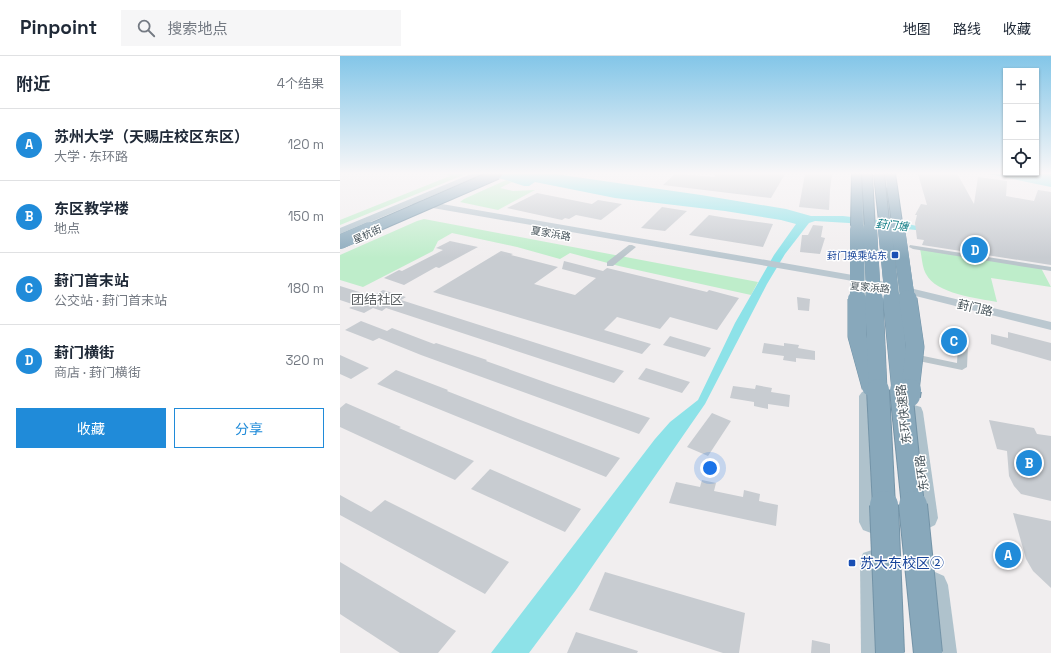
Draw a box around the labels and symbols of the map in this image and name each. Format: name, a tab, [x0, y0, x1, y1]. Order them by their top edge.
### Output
water label: 葑门塘	[875, 216, 911, 234]
street label: 星杭街	[351, 222, 384, 246]
street label: 夏家浜路	[530, 224, 572, 243]
pin: D	[962, 235, 988, 265]
place label: 葑门换乘站东	[827, 249, 887, 262]
marker: 葑门换乘站东	[890, 250, 900, 260]
street label: 夏家浜路	[849, 279, 890, 296]
district label: 团结社区	[351, 291, 403, 308]
street label: 葑门路	[956, 296, 994, 320]
pin: C	[941, 326, 967, 356]
street label: 东环快速路	[893, 383, 915, 445]
pin: B	[1016, 448, 1042, 478]
street label: 东环路	[912, 454, 932, 492]
your location	[700, 458, 720, 478]
pin: A	[995, 540, 1021, 570]
place label: 苏大东校区②	[860, 554, 944, 572]
marker: 苏大东校区②	[847, 558, 857, 568]

